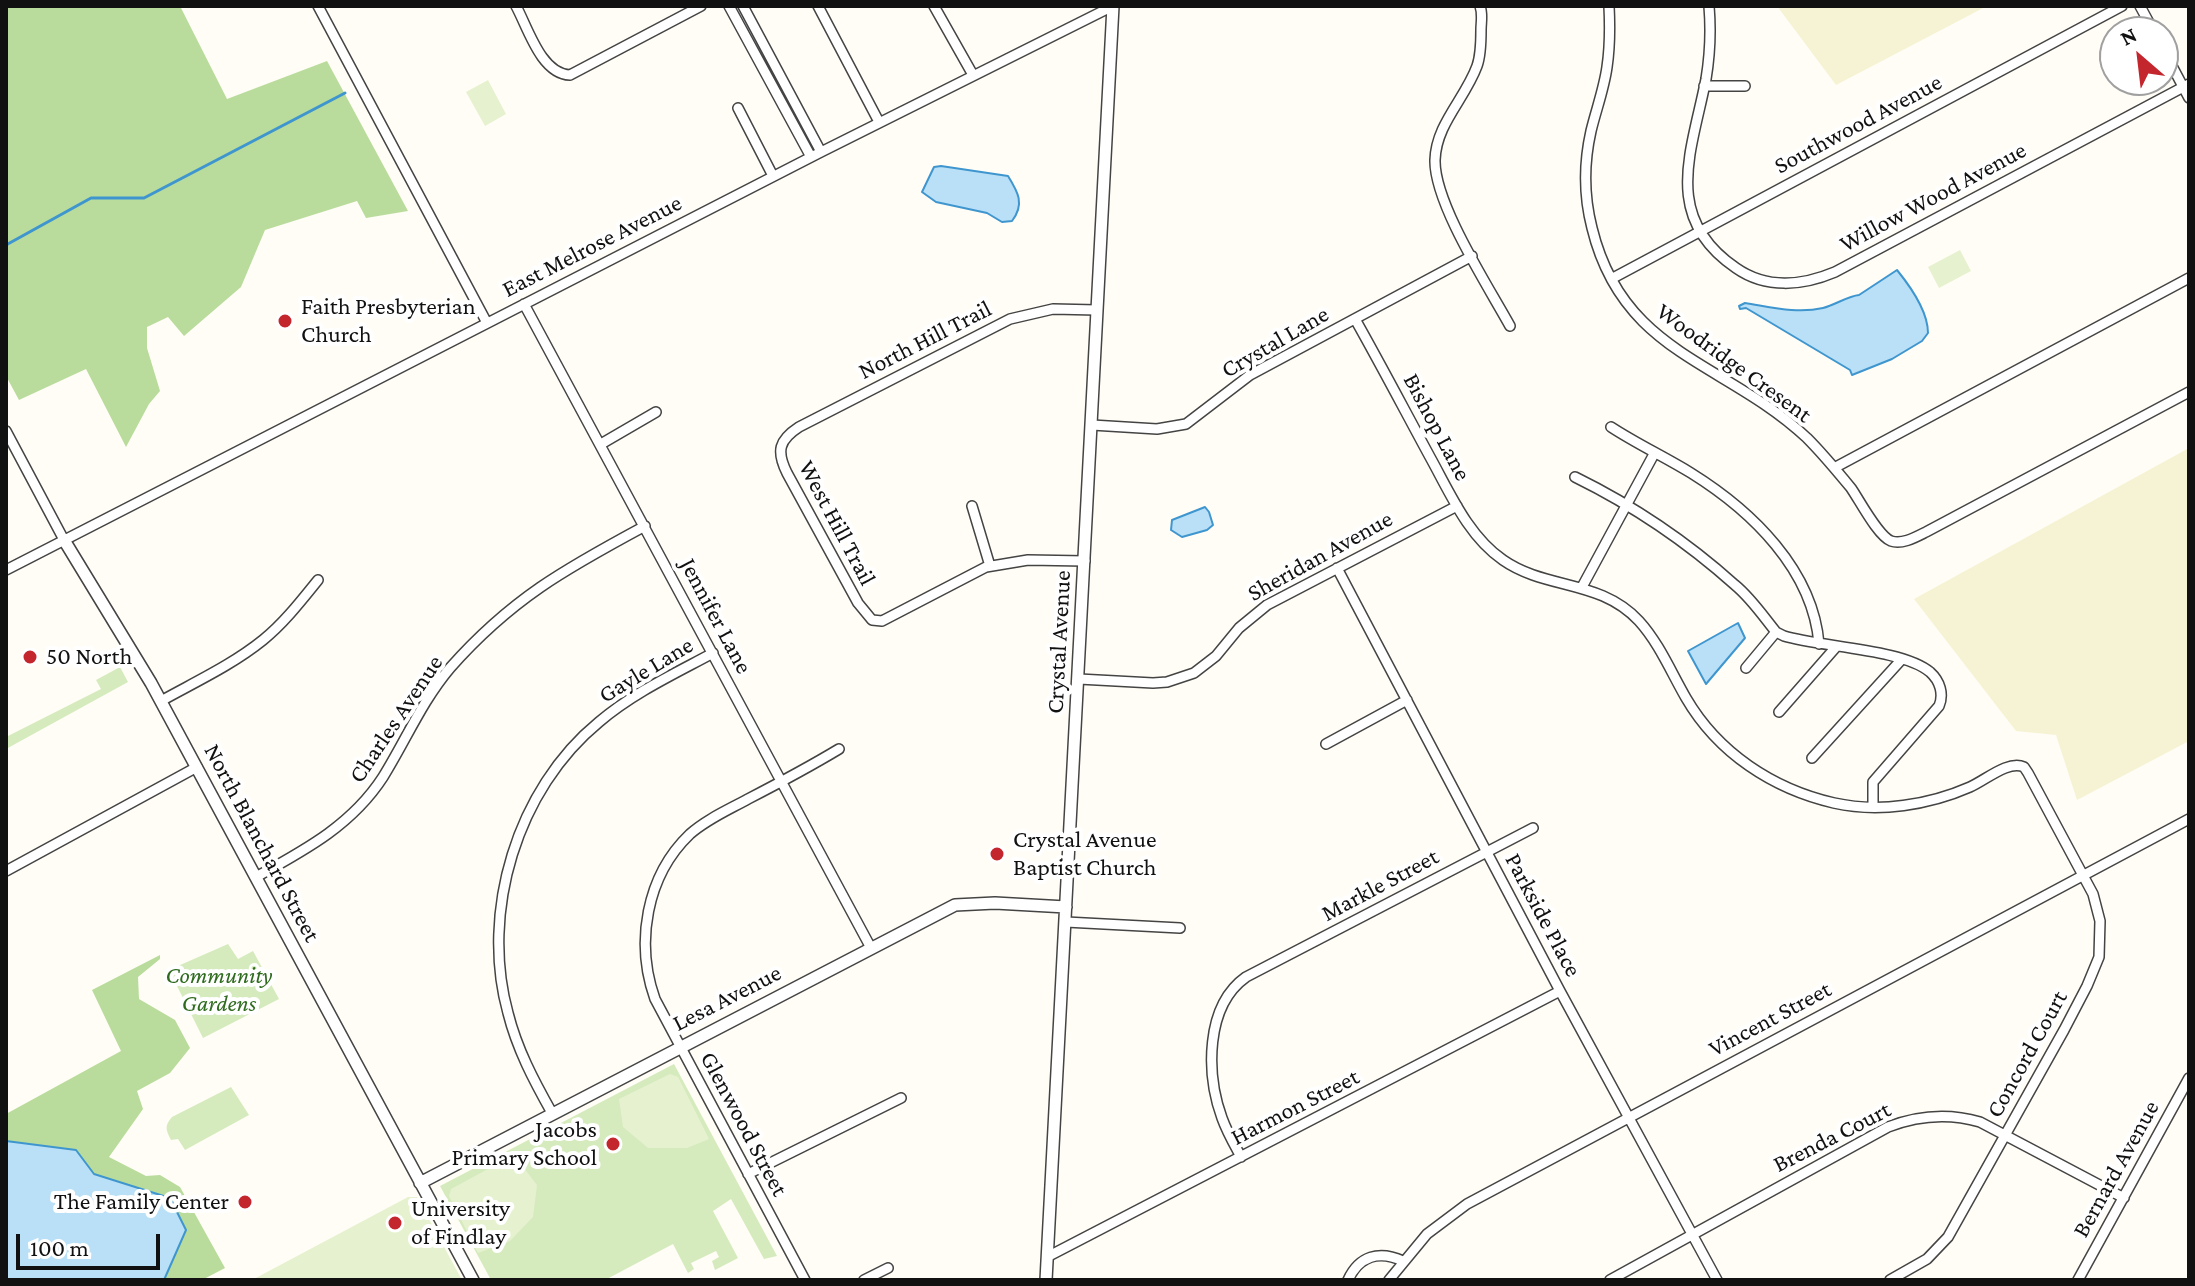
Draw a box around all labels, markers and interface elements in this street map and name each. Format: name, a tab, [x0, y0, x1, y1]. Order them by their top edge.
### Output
north arrow	[2099, 16, 2179, 96]
text: N	[2116, 22, 2141, 51]
street label: Southwood Avenue	[1769, 68, 1947, 180]
street label: Willow Wood Avenue	[1835, 136, 2031, 258]
street label: East Melrose Avenue	[497, 188, 687, 304]
place label: Faith Presbyterian Church	[301, 293, 476, 349]
street label: North Hill Trail	[854, 294, 996, 386]
street label: Woodridge Cresent	[1651, 297, 1817, 429]
street label: Crystal Lane	[1216, 300, 1334, 384]
marker: Faith Presbyterian Church	[276, 312, 294, 330]
street label: Bishop Lane	[1397, 368, 1477, 486]
street label: West Hill Trail	[792, 456, 882, 590]
street label: Sheridan Avenue	[1242, 504, 1398, 608]
street label: Jennifer Lane	[674, 553, 758, 679]
street label: Crystal Avenue	[1041, 570, 1077, 714]
street label: Gayle Lane	[594, 631, 698, 709]
place label: 50 North	[46, 643, 132, 671]
marker: 50 North	[21, 648, 39, 666]
street label: Charles Avenue	[343, 650, 449, 788]
street label: North Blanchard Street	[198, 739, 326, 947]
place label: Crystal Avenue Baptist Church	[1013, 826, 1156, 882]
street label: Markle Street	[1317, 842, 1443, 928]
marker: Crystal Avenue Baptist Church	[988, 845, 1006, 863]
street label: Parkside Place	[1498, 848, 1588, 982]
street label: Lesa Avenue	[668, 958, 786, 1038]
park label: Community Gardens	[165, 962, 273, 1018]
street label: Vincent Street	[1704, 975, 1836, 1063]
street label: Concord Court	[1980, 985, 2074, 1123]
street label: Glenwood Street	[694, 1047, 794, 1201]
street label: Harmon Street	[1226, 1062, 1364, 1152]
street label: Brenda Court	[1768, 1095, 1896, 1179]
street label: Bernard Avenue	[2067, 1096, 2165, 1242]
place label: Jacobs Primary School	[452, 1116, 597, 1172]
marker: Jacobs Primary School	[604, 1135, 622, 1153]
place label: The Family Center	[54, 1188, 229, 1216]
marker: The Family Center	[236, 1193, 254, 1211]
place label: University of Findlay	[411, 1195, 510, 1251]
marker: University of Findlay	[386, 1214, 404, 1232]
scale bar	[20, 1218, 164, 1268]
text: 100 m	[30, 1234, 89, 1261]

